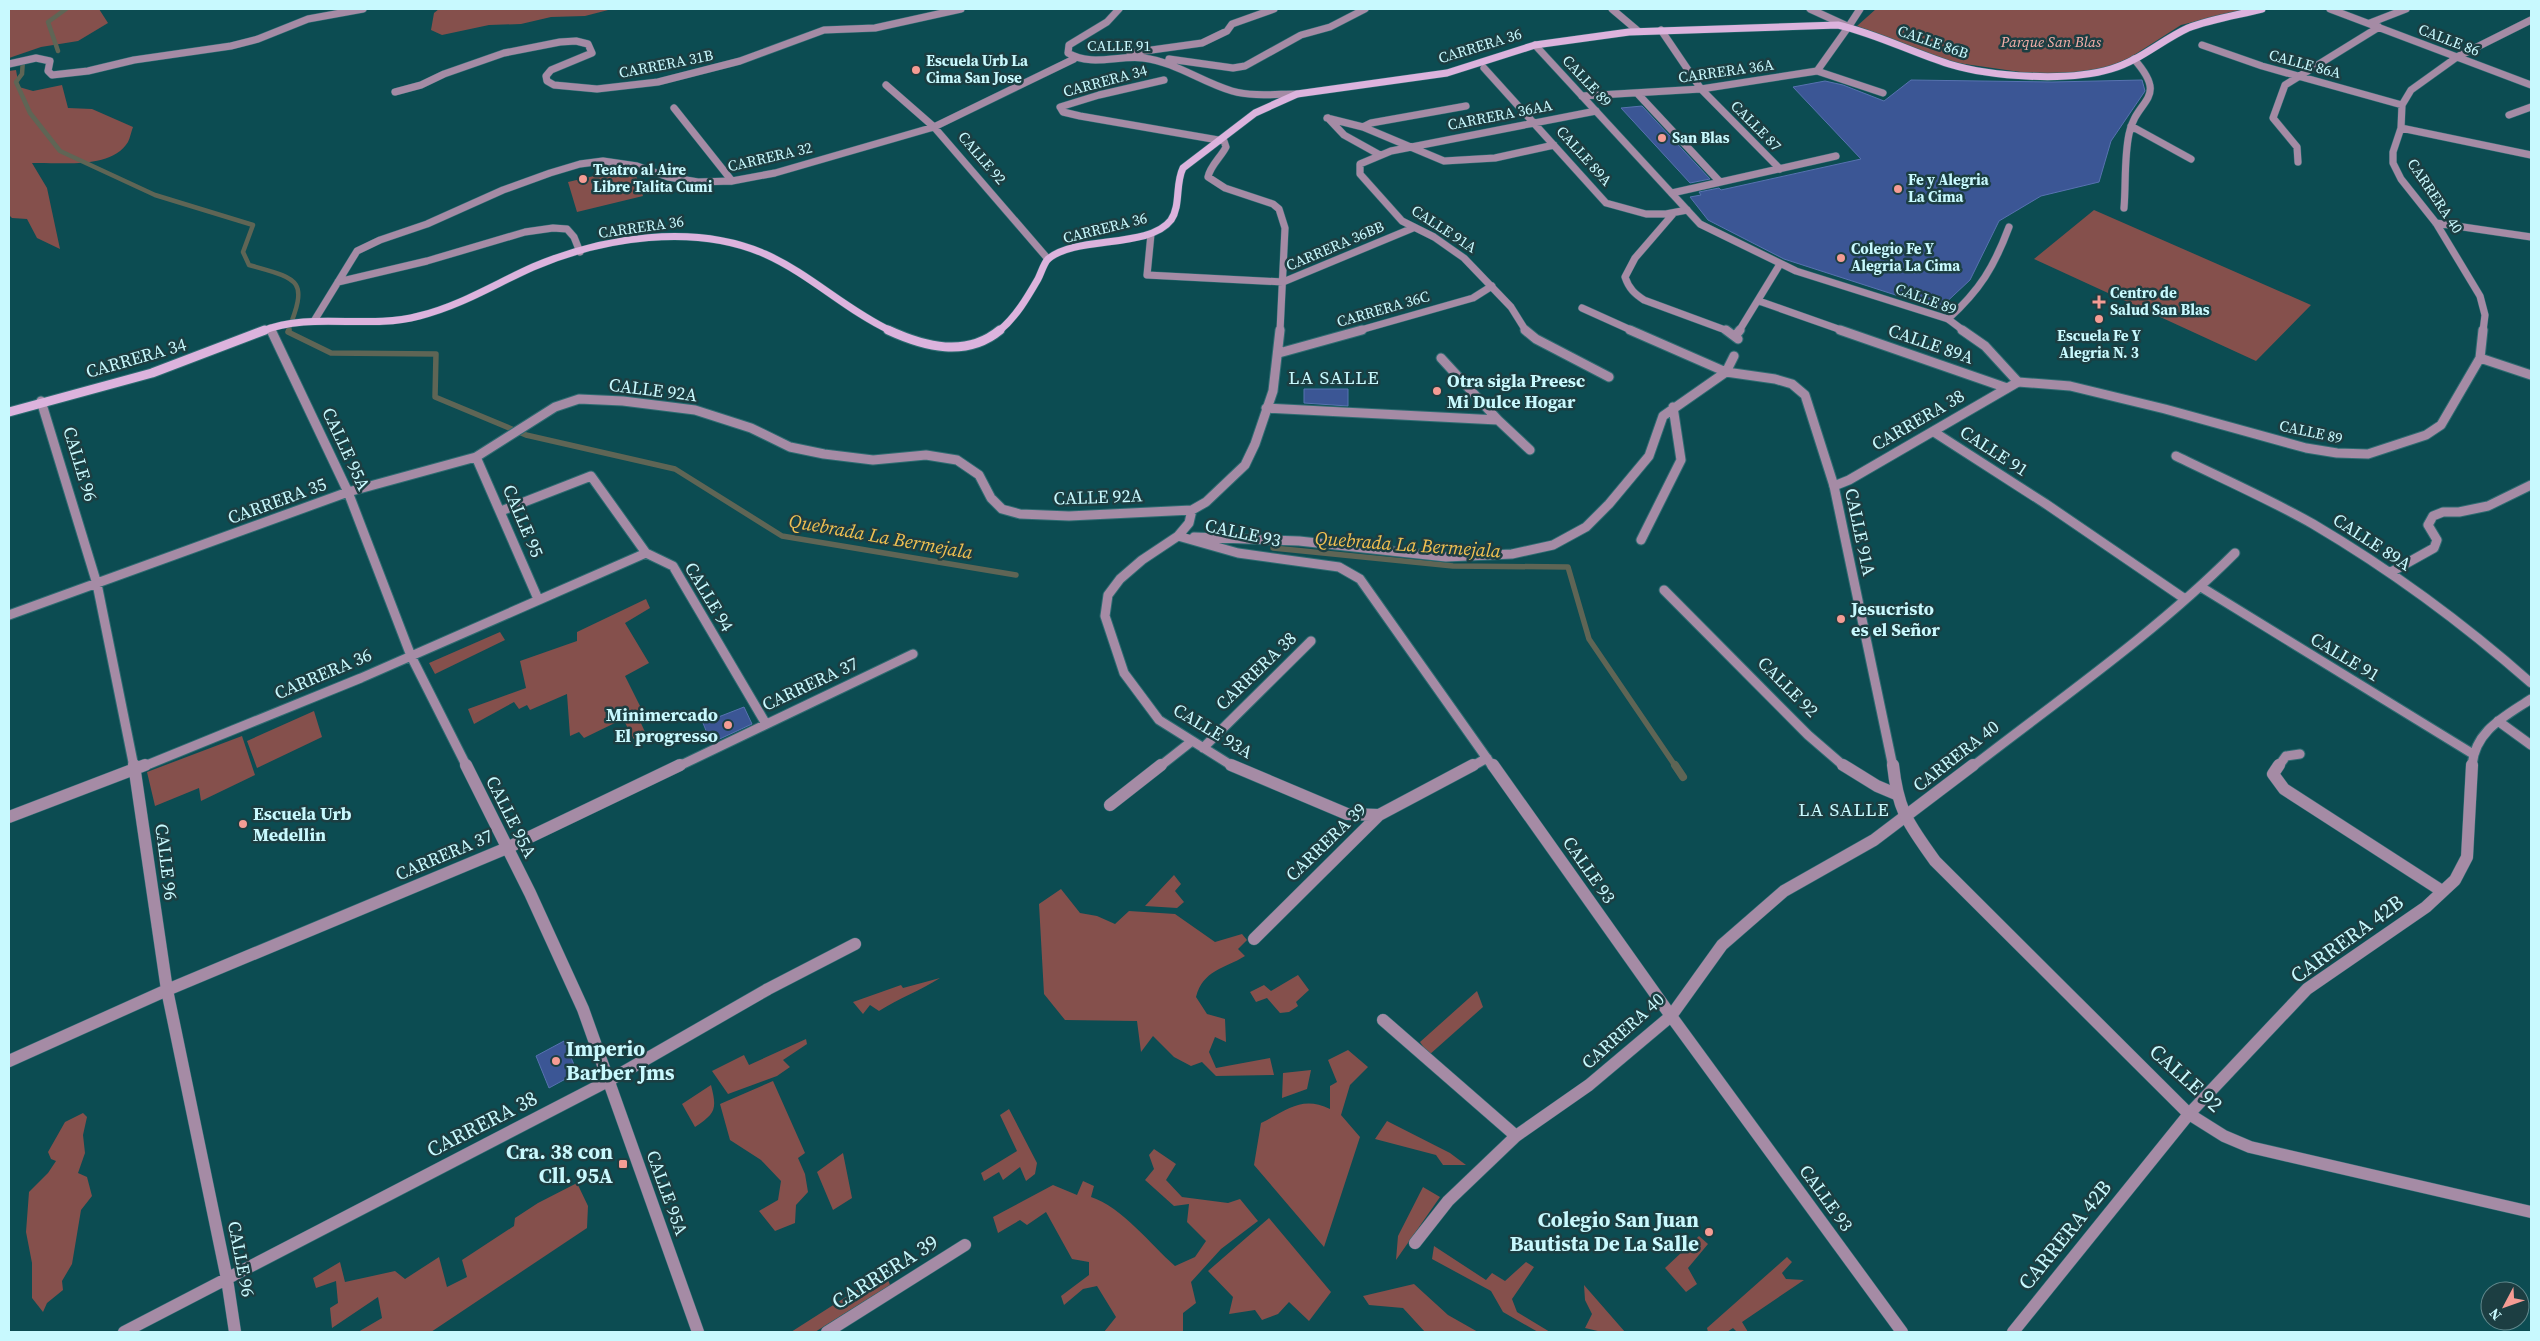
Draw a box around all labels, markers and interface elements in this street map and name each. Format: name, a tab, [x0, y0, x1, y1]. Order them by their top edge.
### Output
street label: CALLE 86	[2415, 18, 2483, 61]
street label: CALLE 86B	[1895, 20, 1971, 63]
street label: CARRERA 36	[1436, 23, 1524, 68]
park label: Parque San Blas	[2000, 31, 2102, 52]
street label: CALLE 91	[1087, 35, 1151, 56]
street label: CARRERA 31B	[617, 44, 715, 83]
street label: CALLE 86A	[2267, 44, 2344, 83]
place label: Escuela Urb La Cima San Jose	[926, 50, 1029, 88]
street label: CALLE 89	[1558, 50, 1617, 111]
street label: CARRERA 36A	[1677, 53, 1775, 88]
street label: CARRERA 34	[1061, 59, 1150, 102]
marker: Escuela Urb La Cima San Jose	[910, 64, 922, 76]
street label: CARRERA 36AA	[1446, 94, 1554, 135]
street label: CALLE 87	[1726, 96, 1786, 156]
street label: CALLE 89A	[1552, 121, 1617, 190]
street label: CALLE 92	[953, 127, 1011, 189]
place label: San Blas	[1672, 127, 1730, 148]
marker: San Blas	[1656, 132, 1668, 144]
street label: CARRERA 32	[726, 137, 814, 176]
street label: CARRERA 40	[2403, 154, 2468, 237]
place label: Teatro al Aire Libre Talita Cumi	[593, 159, 713, 197]
place label: Fe y Alegria La Cima	[1908, 169, 1990, 207]
marker: Teatro al Aire Libre Talita Cumi	[577, 173, 589, 185]
marker: Fe y Alegria La Cima	[1892, 183, 1904, 195]
street label: CALLE 91A	[1407, 200, 1481, 258]
street label: CARRERA 36	[1061, 207, 1149, 248]
street label: CARRERA 36	[597, 210, 685, 243]
street label: CARRERA 36BB	[1282, 215, 1387, 276]
place label: Colegio Fe Y Alegria La Cima	[1851, 238, 1961, 276]
marker: Colegio Fe Y Alegria La Cima	[1835, 252, 1847, 264]
street label: CALLE 89	[1892, 278, 1960, 319]
place label: Centro de Salud San Blas	[2110, 282, 2210, 320]
street label: CARRERA 36C	[1334, 285, 1432, 332]
marker: Centro de Salud San Blas	[2092, 295, 2106, 309]
marker: Escuela Fe Y Alegria N. 3	[2093, 313, 2105, 325]
street label: CALLE 89A	[1885, 317, 1977, 370]
place label: Escuela Fe Y Alegria N. 3	[2057, 325, 2142, 363]
street label: CARRERA 34	[83, 331, 189, 384]
district label: LA SALLE	[1288, 364, 1380, 390]
place label: Otra sigla Preesc Mi Dulce Hogar	[1447, 368, 1585, 414]
street label: CALLE 92A	[607, 372, 699, 407]
street label: CARRERA 38	[1867, 383, 1969, 456]
marker: Otra sigla Preesc Mi Dulce Hogar	[1431, 385, 1443, 397]
street label: CALLE 95A	[316, 403, 377, 494]
street label: CALLE 89	[2278, 415, 2345, 448]
street label: CALLE 91	[1955, 419, 2033, 482]
street label: CALLE 96	[57, 423, 104, 504]
street label: CARRERA 35	[224, 471, 330, 530]
street label: CALLE 95	[497, 481, 550, 561]
street label: CALLE 92A	[1053, 482, 1143, 511]
street label: CALLE 91A	[1839, 486, 1882, 578]
water label: Quebrada La Bermejala	[787, 507, 975, 565]
street label: CALLE 89A	[2328, 507, 2416, 576]
street label: CALLE 93	[1203, 512, 1283, 553]
water label: Quebrada La Bermejala	[1314, 525, 1502, 563]
street label: CALLE 94	[679, 557, 740, 636]
place label: Jesucristo es el Señor	[1850, 596, 1941, 642]
marker: Jesucristo es el Señor	[1835, 613, 1847, 625]
street label: CARRERA 38	[1210, 626, 1302, 716]
street label: CALLE 91	[2306, 626, 2385, 687]
street label: CARRERA 36	[270, 642, 375, 705]
street label: CARRERA 37	[758, 650, 862, 717]
street label: CALLE 92	[1752, 651, 1824, 723]
street label: CALLE 93A	[1169, 697, 1258, 764]
place label: Minimercado El progresso	[606, 702, 718, 748]
street label: CARRERA 40	[1907, 714, 2004, 797]
marker: Minimercado El progresso	[722, 719, 734, 731]
street label: CALLE 95A	[480, 771, 543, 862]
district label: LA SALLE	[1798, 796, 1890, 822]
street label: CARRERA 39	[1280, 797, 1372, 887]
place label: Escuela Urb Medellin	[253, 801, 352, 847]
marker: Escuela Urb Medellin	[237, 818, 249, 830]
street label: CALLE 96	[149, 822, 184, 902]
street label: CARRERA 37	[391, 823, 496, 886]
street label: CALLE 93	[1557, 831, 1622, 908]
street label: CARRERA 42B	[2284, 888, 2409, 990]
street label: CARRERA 40	[1576, 987, 1669, 1075]
place label: Imperio Barber Jms	[566, 1034, 675, 1087]
street label: CALLE 92	[2143, 1037, 2229, 1118]
marker: Imperio Barber Jms	[550, 1055, 562, 1067]
street label: CARRERA 38	[421, 1083, 542, 1164]
place label: Cra. 38 con Cll. 95A	[506, 1137, 613, 1190]
street label: CALLE 95A	[641, 1147, 694, 1239]
marker: Cra. 38 con Cll. 95A	[617, 1158, 629, 1170]
street label: CALLE 93	[1794, 1159, 1859, 1236]
street label: CARRERA 42B	[2011, 1174, 2118, 1296]
place label: Colegio San Juan Bautista De La Salle	[1510, 1205, 1699, 1258]
street label: CALLE 96	[222, 1219, 261, 1299]
marker: Colegio San Juan Bautista De La Salle	[1703, 1226, 1715, 1238]
street label: CARRERA 39	[826, 1227, 944, 1316]
north arrow	[2480, 1281, 2530, 1331]
text: N	[2484, 1304, 2506, 1325]

